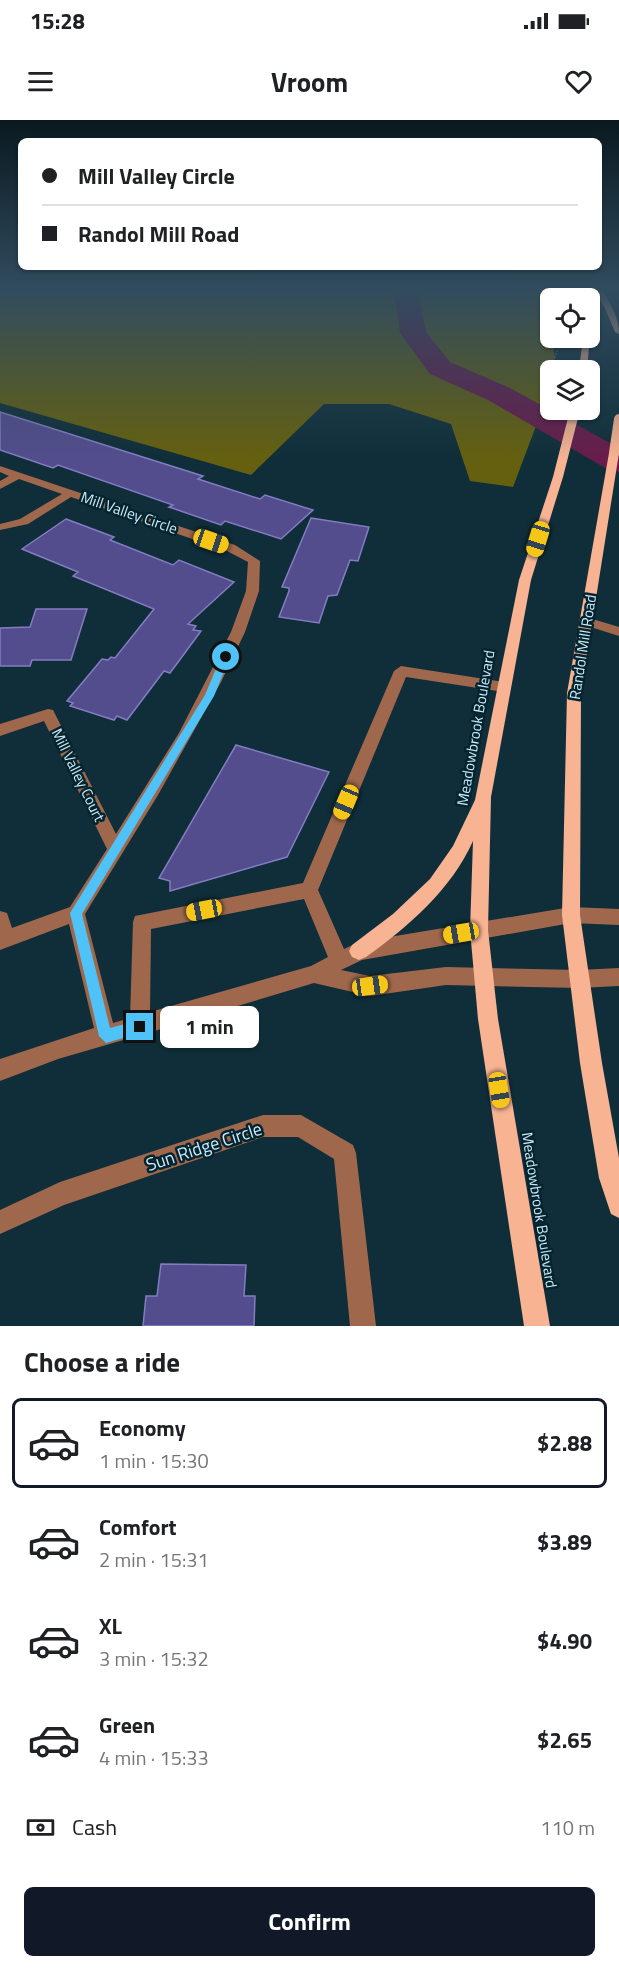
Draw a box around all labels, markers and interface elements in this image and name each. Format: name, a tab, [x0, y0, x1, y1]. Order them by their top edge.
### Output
text: 15:28	[30, 4, 85, 38]
text: Vroom	[271, 61, 348, 102]
icon: menu	[24, 65, 57, 98]
icon: heart	[562, 65, 595, 98]
text: Mill Valley Circle	[78, 159, 235, 193]
text: Randol Mill Road	[78, 217, 239, 251]
map controls	[540, 288, 600, 420]
button: locate	[540, 288, 600, 348]
button: layers	[540, 360, 600, 420]
street label: Mill Valley Circle	[78, 485, 181, 540]
car	[524, 519, 552, 559]
car	[191, 527, 231, 555]
street label: Randol Mill Road	[563, 593, 602, 701]
route start	[212, 643, 239, 670]
street label: Meadowbrook Boulevard	[450, 648, 501, 808]
street label: Mill Valley Court	[46, 724, 111, 826]
car	[331, 782, 361, 822]
car	[185, 898, 223, 922]
car	[442, 921, 480, 945]
car	[351, 975, 389, 997]
callout: 1 min	[161, 1006, 260, 1048]
text: 1 min	[185, 1011, 234, 1042]
route end	[126, 1013, 153, 1040]
car	[487, 1071, 511, 1109]
street label: Sun Ridge Circle	[142, 1115, 265, 1178]
street label: Meadowbrook Boulevard	[516, 1130, 563, 1290]
text: Choose a ride	[24, 1341, 180, 1382]
text: Economy	[99, 1411, 186, 1445]
icon: car	[27, 1416, 81, 1470]
text: $2.88	[537, 1426, 592, 1460]
text: 1 min · 15:30	[99, 1445, 209, 1476]
text: Comfort	[99, 1510, 177, 1544]
icon: car	[27, 1515, 81, 1569]
text: $3.89	[537, 1525, 592, 1559]
text: 2 min · 15:31	[99, 1544, 209, 1575]
text: XL	[99, 1609, 122, 1643]
icon: car	[27, 1614, 81, 1668]
text: $4.90	[537, 1624, 592, 1658]
text: 3 min · 15:32	[99, 1643, 209, 1674]
text: Green	[99, 1708, 155, 1742]
icon: car	[27, 1713, 81, 1767]
text: $2.65	[537, 1723, 592, 1757]
text: 4 min · 15:33	[99, 1742, 209, 1773]
text: Cash	[72, 1810, 117, 1844]
icon: cash	[24, 1811, 57, 1844]
text: 110 m	[540, 1812, 595, 1843]
button: Confirm	[24, 1887, 595, 1956]

